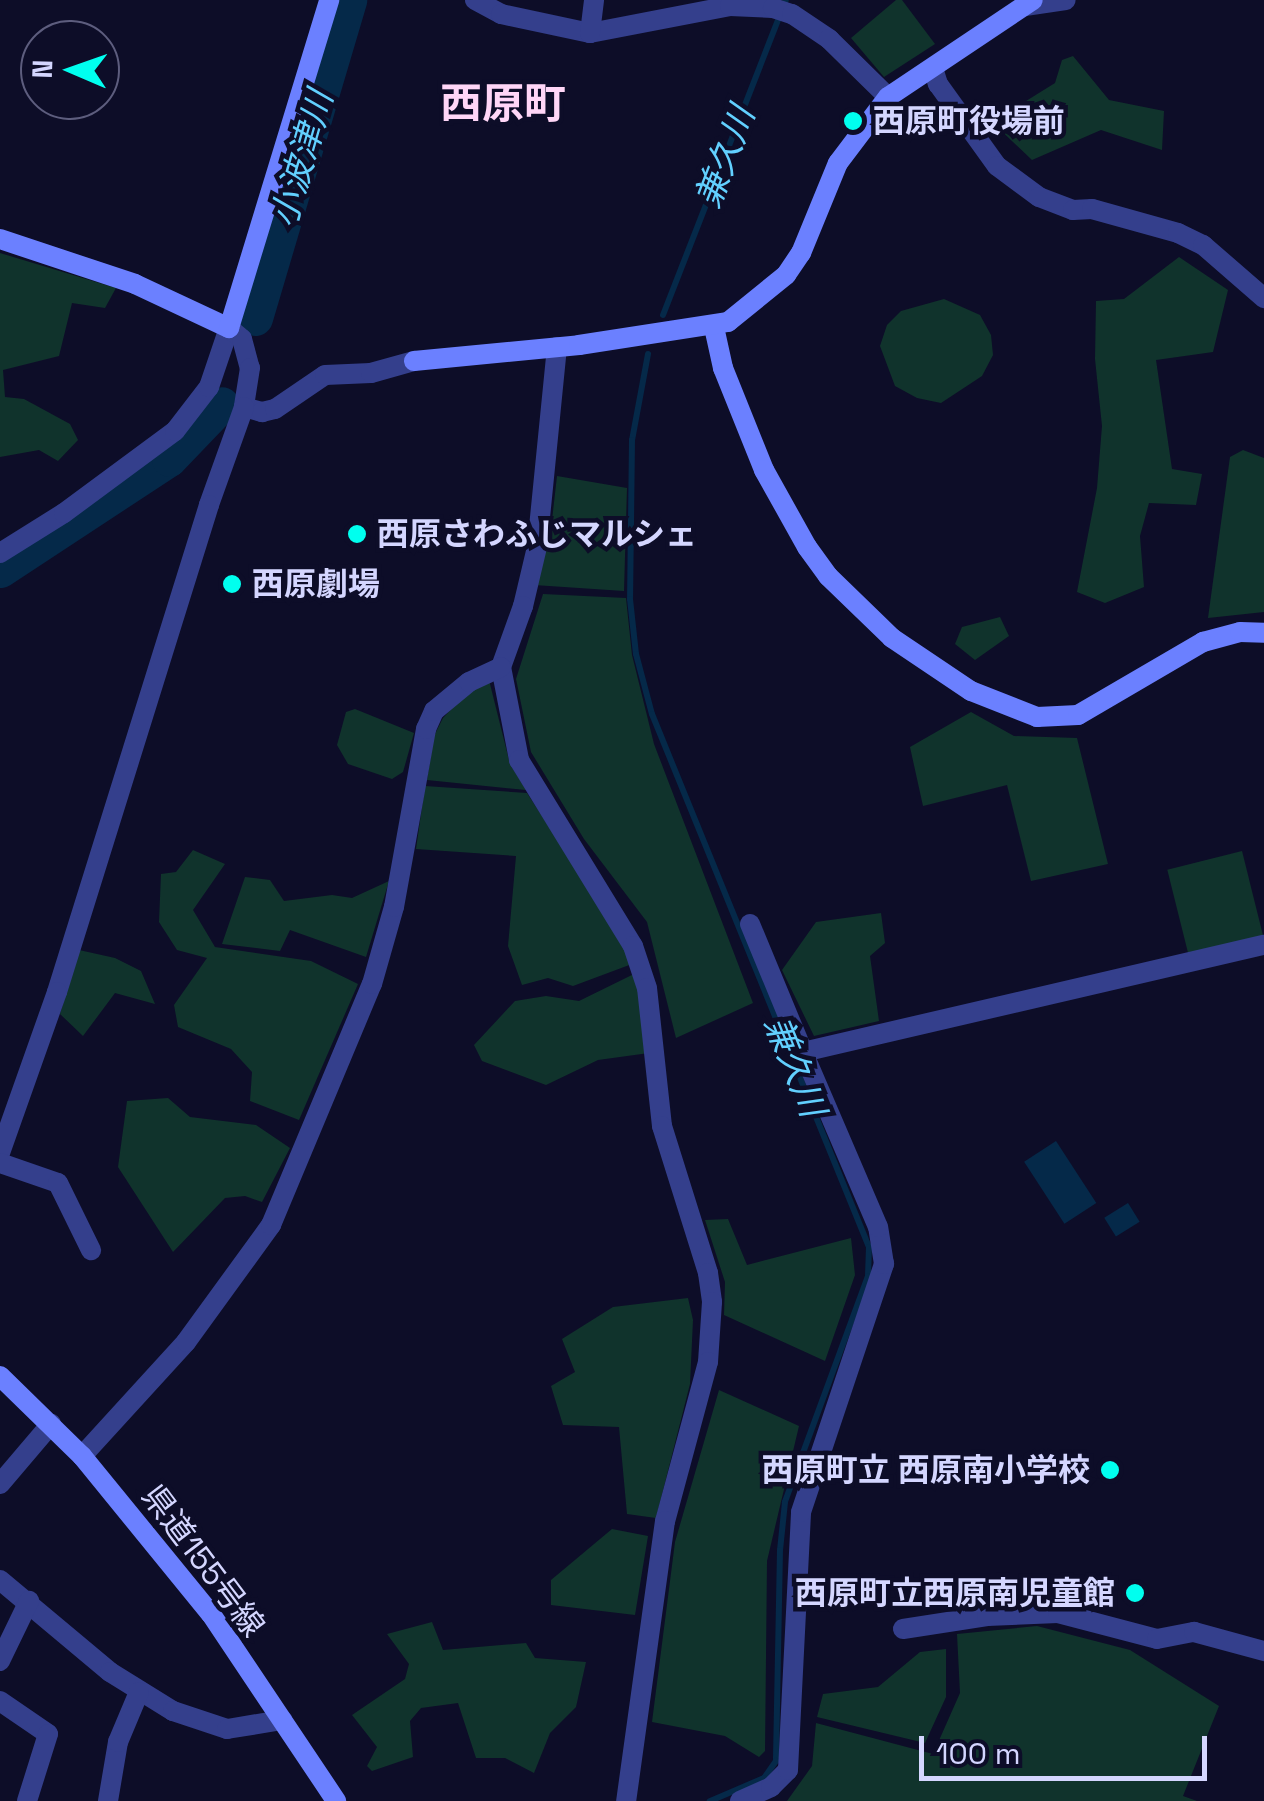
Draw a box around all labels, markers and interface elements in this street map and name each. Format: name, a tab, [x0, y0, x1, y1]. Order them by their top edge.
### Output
north arrow	[20, 20, 120, 120]
text: N	[24, 59, 60, 79]
district label: 西原町	[440, 79, 566, 129]
water label: 小波津川	[263, 86, 341, 232]
water label: 兼久川	[687, 100, 763, 214]
place label: 西原町役場前	[873, 102, 1065, 140]
marker: 西原町役場前	[842, 110, 864, 132]
place label: 西原さわふじマルシェ	[377, 515, 697, 553]
marker: 西原さわふじマルシェ	[346, 523, 368, 545]
place label: 西原劇場	[252, 565, 380, 603]
marker: 西原劇場	[221, 573, 243, 595]
water label: 兼久川	[756, 1009, 834, 1123]
place label: 西原町立 西原南小学校	[762, 1451, 1090, 1489]
marker: 西原町立 西原南小学校	[1099, 1459, 1121, 1481]
street label: 県道155号線	[134, 1478, 272, 1644]
place label: 西原町立西原南児童館	[795, 1574, 1115, 1612]
marker: 西原町立西原南児童館	[1124, 1582, 1146, 1604]
scale bar	[924, 1716, 1212, 1778]
text: 100 m	[936, 1734, 1021, 1773]

